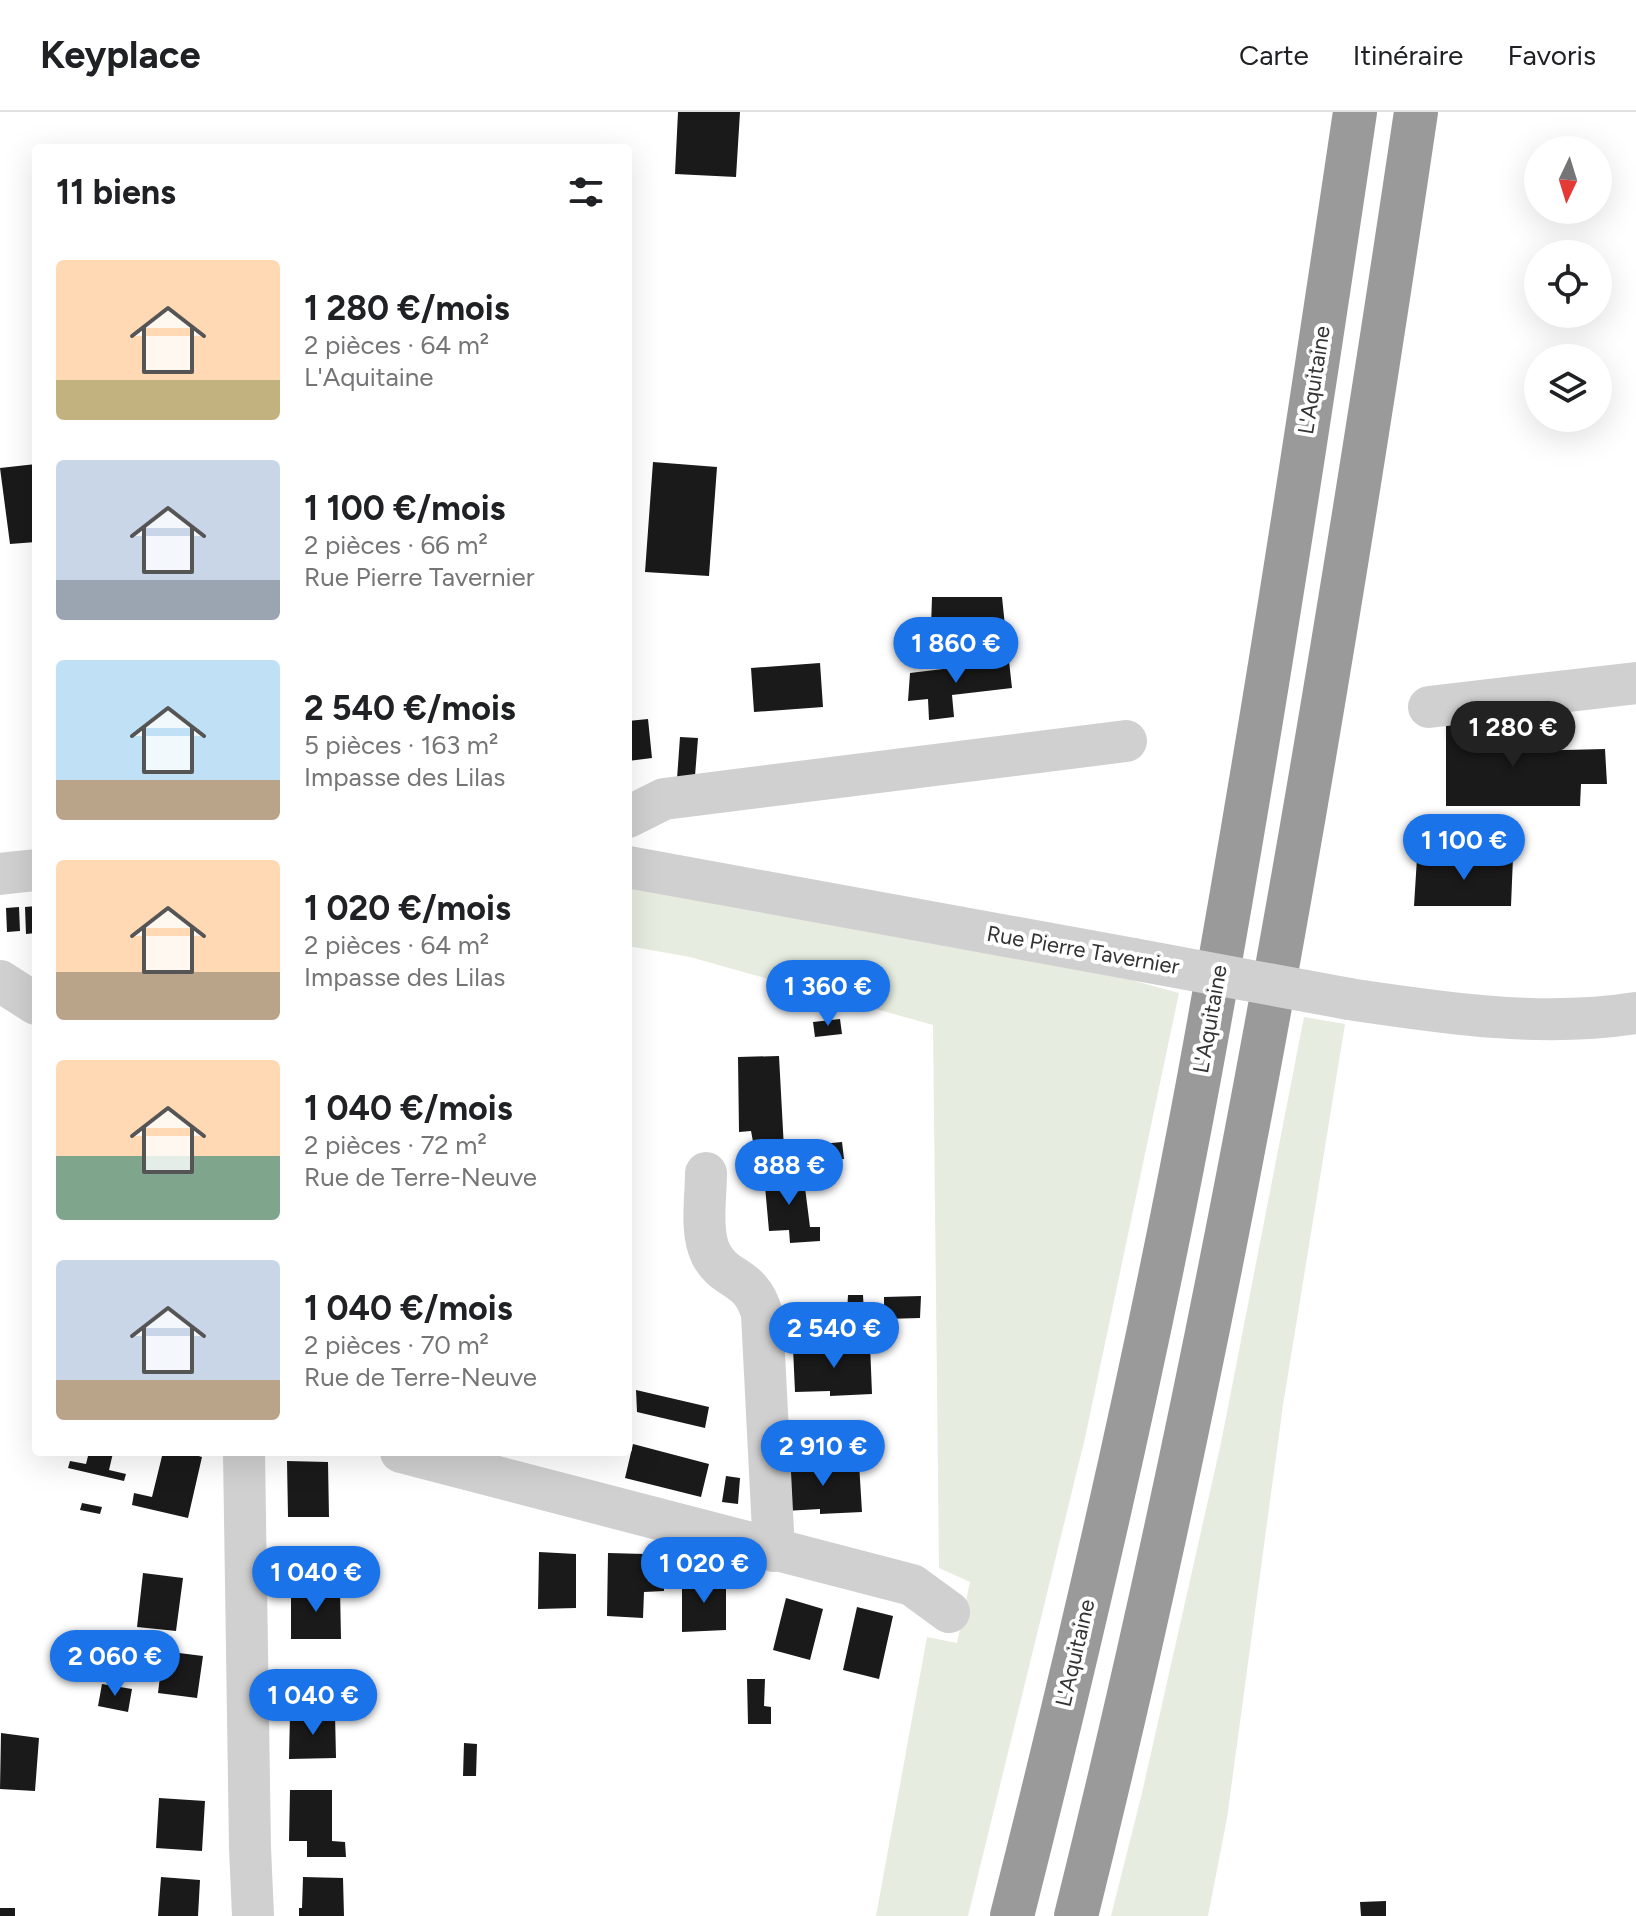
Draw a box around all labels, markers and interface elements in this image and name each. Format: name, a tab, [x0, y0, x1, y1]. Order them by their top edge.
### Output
text: Keyplace	[40, 32, 201, 78]
text: Carte	[1239, 38, 1309, 72]
text: Itinéraire	[1353, 38, 1463, 72]
text: Favoris	[1507, 38, 1596, 72]
north arrow	[1524, 136, 1612, 224]
map controls	[1524, 136, 1612, 432]
icon: filters	[564, 170, 608, 214]
text: 11 biens	[56, 172, 176, 213]
button: locate	[1524, 240, 1612, 328]
text: 1 280 €/mois	[304, 288, 510, 329]
icon: home	[120, 292, 216, 388]
street label: L'Aquitaine	[1292, 324, 1336, 436]
text: 2 pièces · 64 m²	[304, 329, 489, 361]
button: layers	[1524, 344, 1612, 432]
text: L'Aquitaine	[304, 361, 433, 393]
text: 1 100 €/mois	[304, 488, 505, 529]
icon: home	[120, 492, 216, 588]
text: 2 pièces · 66 m²	[304, 529, 488, 561]
text: Rue Pierre Tavernier	[304, 561, 534, 593]
pin: 1 860 €	[882, 617, 1030, 685]
text: 1 860 €	[911, 627, 1001, 659]
text: 2 540 €/mois	[304, 688, 516, 729]
icon: home	[120, 692, 216, 788]
pin: 1 280 €	[1439, 701, 1587, 769]
text: 1 280 €	[1468, 711, 1558, 743]
text: 5 pièces · 163 m²	[304, 729, 498, 761]
text: Impasse des Lilas	[304, 761, 505, 793]
pin: 1 100 €	[1390, 814, 1538, 882]
text: 1 100 €	[1421, 824, 1507, 856]
text: 1 020 €/mois	[304, 888, 511, 929]
icon: home	[120, 892, 216, 988]
street label: Rue Pierre Tavernier	[985, 920, 1182, 980]
text: 2 pièces · 64 m²	[304, 929, 489, 961]
pin: 1 360 €	[754, 960, 902, 1028]
text: Impasse des Lilas	[304, 961, 505, 993]
street label: L'Aquitaine	[1187, 963, 1233, 1075]
text: 1 360 €	[784, 970, 872, 1002]
text: 1 040 €/mois	[304, 1088, 513, 1129]
icon: home	[120, 1092, 216, 1188]
text: 2 pièces · 72 m²	[304, 1129, 487, 1161]
pin: 888 €	[733, 1139, 845, 1207]
text: 888 €	[753, 1149, 825, 1181]
text: Rue de Terre-Neuve	[304, 1161, 537, 1193]
text: 1 040 €/mois	[304, 1288, 513, 1329]
icon: home	[120, 1292, 216, 1388]
pin: 2 540 €	[760, 1302, 908, 1370]
text: 2 540 €	[787, 1312, 881, 1344]
text: 2 pièces · 70 m²	[304, 1329, 489, 1361]
text: Rue de Terre-Neuve	[304, 1361, 537, 1393]
pin: 2 910 €	[749, 1420, 897, 1488]
text: 2 910 €	[779, 1430, 867, 1462]
pin: 1 020 €	[630, 1537, 778, 1605]
pin: 1 040 €	[242, 1546, 390, 1614]
text: 1 020 €	[659, 1547, 749, 1579]
text: 1 040 €	[270, 1556, 362, 1588]
street label: L'Aquitaine	[1050, 1597, 1100, 1709]
pin: 2 060 €	[41, 1630, 189, 1698]
text: 2 060 €	[68, 1640, 162, 1672]
pin: 1 040 €	[239, 1669, 387, 1737]
text: 1 040 €	[267, 1679, 359, 1711]

